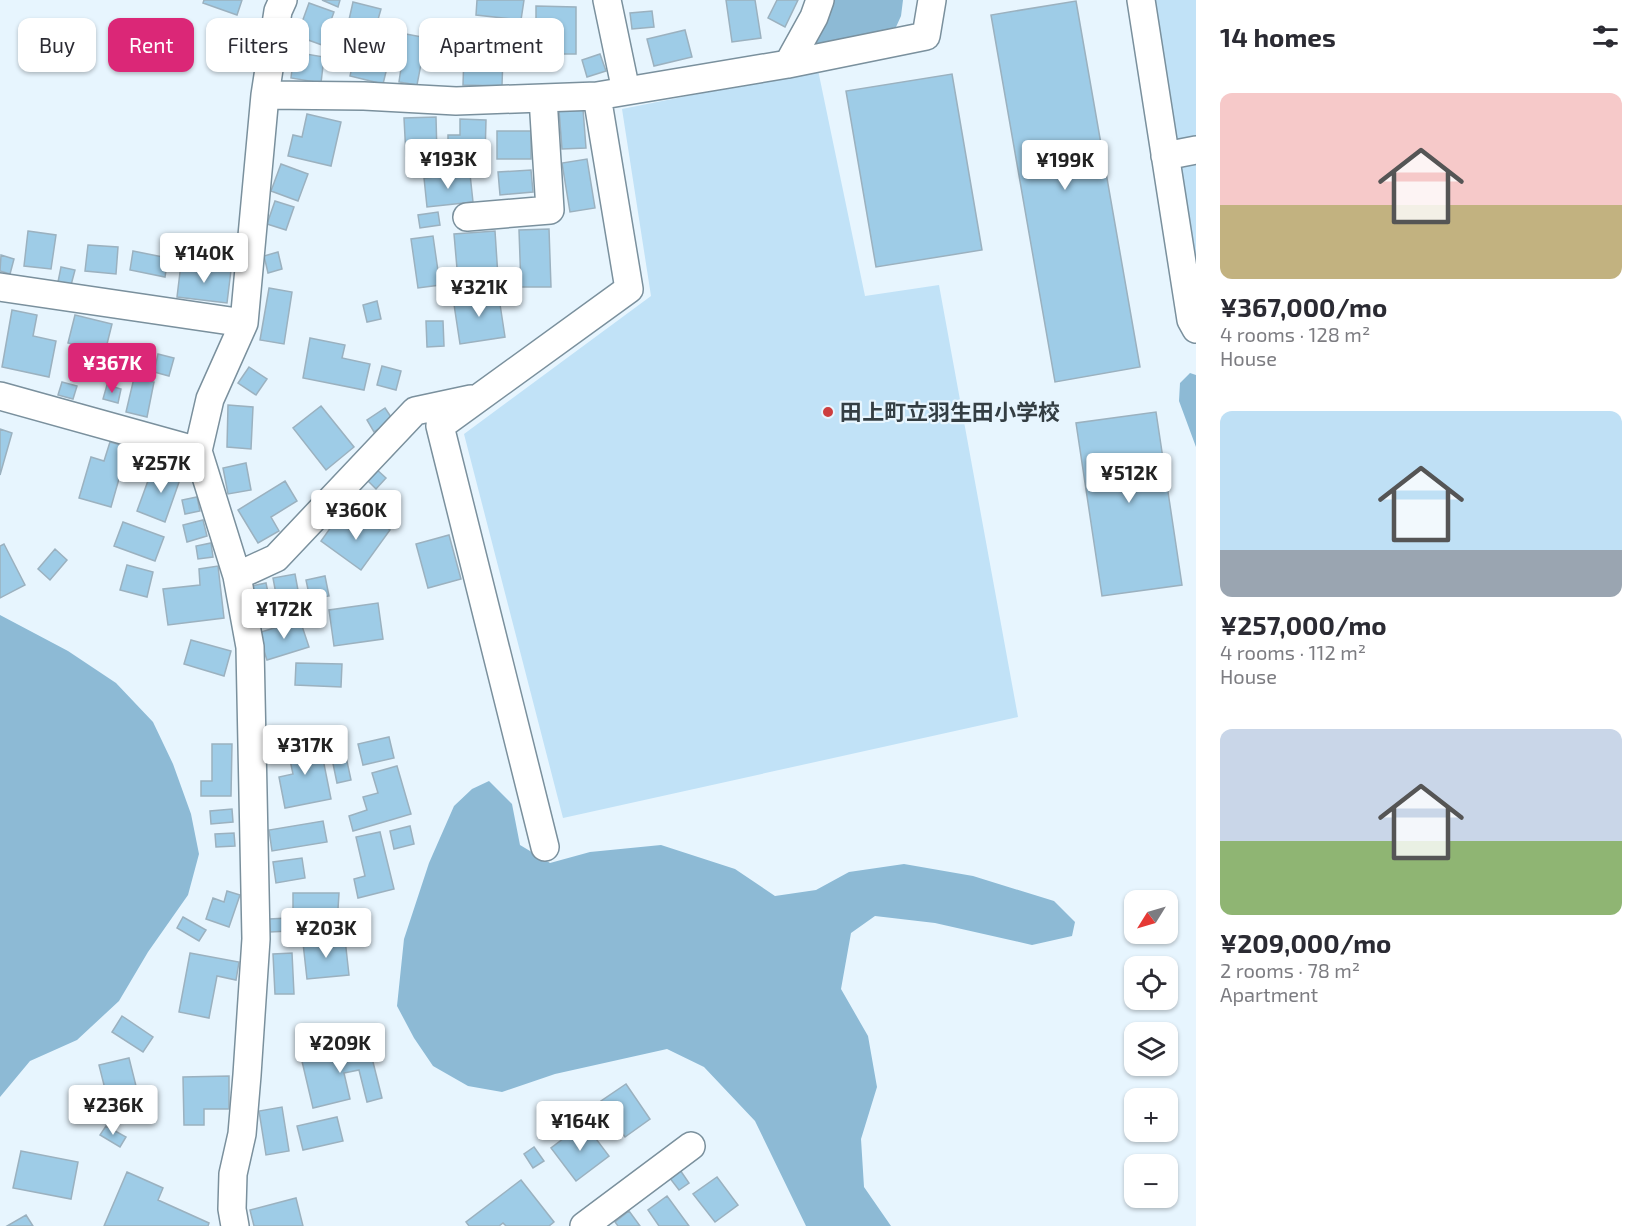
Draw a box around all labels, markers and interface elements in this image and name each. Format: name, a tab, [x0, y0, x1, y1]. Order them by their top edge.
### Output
chip: Buy	[18, 18, 96, 72]
chip: Rent	[108, 18, 194, 72]
chip: Filters	[206, 18, 309, 72]
chip: New	[321, 18, 407, 72]
chip: Apartment	[419, 18, 564, 72]
icon: filters	[1589, 20, 1622, 53]
text: 14 homes	[1220, 21, 1336, 52]
icon: home	[1367, 132, 1475, 240]
pin: ¥193K	[406, 139, 490, 190]
pin: ¥199K	[1023, 140, 1107, 191]
text: ¥193K	[419, 146, 477, 170]
text: ¥199K	[1036, 147, 1094, 171]
pin: ¥140K	[162, 233, 246, 284]
text: ¥140K	[174, 240, 234, 264]
pin: ¥321K	[437, 267, 521, 318]
text: ¥321K	[450, 274, 508, 298]
text: ¥367,000/mo	[1220, 291, 1387, 322]
text: 4 rooms · 128 m²	[1220, 322, 1370, 346]
pin: ¥367K	[70, 343, 154, 394]
text: House	[1220, 346, 1277, 370]
text: ¥367K	[82, 350, 142, 374]
place label: 田上町立羽生田小学校	[840, 398, 1060, 424]
marker: 田上町立羽生田小学校	[821, 405, 835, 419]
pin: ¥257K	[119, 443, 203, 494]
text: ¥257K	[131, 450, 191, 474]
icon: home	[1367, 450, 1475, 558]
pin: ¥512K	[1087, 453, 1171, 504]
text: ¥512K	[1100, 460, 1158, 484]
pin: ¥360K	[314, 490, 398, 541]
text: ¥360K	[325, 497, 387, 521]
pin: ¥172K	[242, 589, 326, 640]
text: ¥172K	[256, 596, 312, 620]
text: ¥257,000/mo	[1220, 609, 1387, 640]
text: 4 rooms · 112 m²	[1220, 640, 1366, 664]
text: House	[1220, 664, 1277, 688]
pin: ¥317K	[263, 725, 347, 776]
text: ¥317K	[277, 732, 333, 756]
icon: home	[1367, 768, 1475, 876]
north arrow	[1124, 890, 1178, 944]
map controls	[1124, 890, 1178, 1208]
pin: ¥203K	[284, 908, 368, 959]
text: ¥203K	[295, 915, 357, 939]
text: ¥209,000/mo	[1220, 927, 1391, 958]
button: locate	[1124, 956, 1178, 1010]
text: 2 rooms · 78 m²	[1220, 958, 1360, 982]
text: Apartment	[1220, 982, 1318, 1006]
button: layers	[1124, 1022, 1178, 1076]
pin: ¥209K	[298, 1023, 382, 1074]
text: ¥209K	[309, 1030, 371, 1054]
pin: ¥236K	[71, 1085, 155, 1136]
button: +	[1124, 1088, 1178, 1142]
text: ¥236K	[83, 1092, 143, 1116]
pin: ¥164K	[538, 1101, 622, 1152]
text: ¥164K	[550, 1108, 610, 1132]
button: −	[1124, 1154, 1178, 1208]

